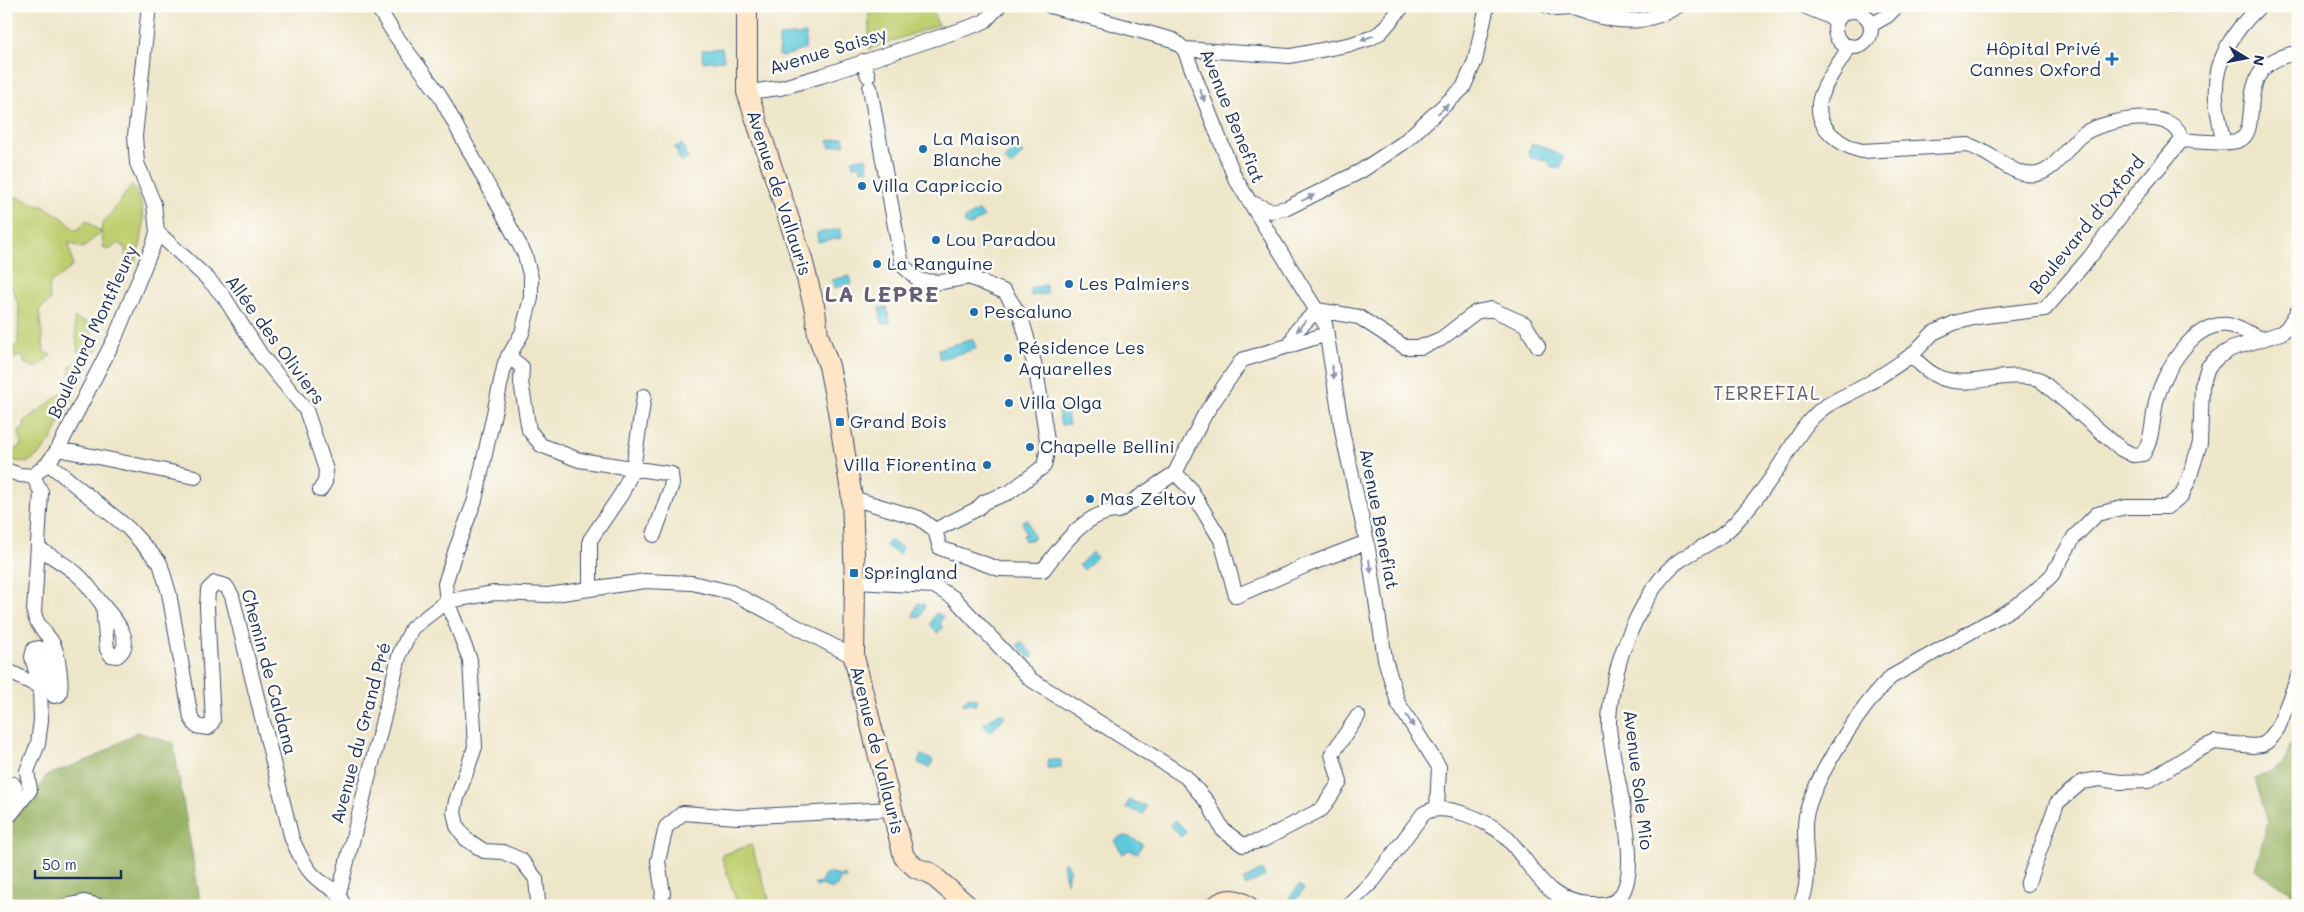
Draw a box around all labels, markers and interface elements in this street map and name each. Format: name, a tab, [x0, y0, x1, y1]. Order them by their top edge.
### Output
street label: Avenue Saissy	[766, 21, 889, 79]
north arrow	[2222, 32, 2272, 82]
one-way arrow	[1359, 34, 1374, 42]
place label: Hôpital Privé Cannes Oxford	[1970, 36, 2101, 81]
street label: Avenue Benefiat	[1195, 45, 1271, 186]
marker: Hôpital Privé Cannes Oxford	[2105, 52, 2119, 66]
text: N	[2249, 53, 2270, 67]
one-way arrow	[1198, 87, 1206, 102]
one-way arrow	[1436, 103, 1448, 115]
street label: Avenue de Vallauris	[742, 107, 818, 278]
place label: La Maison Blanche	[933, 126, 1020, 171]
marker: La Maison Blanche	[917, 143, 929, 155]
street label: Boulevard d'Oxford	[2023, 150, 2149, 298]
place label: Villa Capriccio	[872, 173, 1002, 197]
marker: Villa Capriccio	[856, 180, 868, 192]
one-way arrow	[1301, 194, 1315, 202]
place label: Lou Paradou	[946, 227, 1056, 251]
marker: Lou Paradou	[930, 234, 942, 246]
street label: Boulevard Montfleury	[41, 241, 143, 422]
place label: La Ranguine	[887, 251, 993, 275]
marker: La Ranguine	[871, 258, 883, 270]
street label: Allée des Oliviers	[221, 270, 331, 409]
place label: Les Palmiers	[1079, 271, 1190, 295]
marker: Les Palmiers	[1063, 278, 1075, 290]
district label: LA LEPRE	[824, 279, 940, 308]
place label: Pescaluno	[984, 299, 1072, 323]
marker: Pescaluno	[968, 306, 980, 318]
one-way arrow	[1295, 319, 1306, 332]
place label: Résidence Les Aquarelles	[1018, 335, 1145, 380]
marker: Résidence Les Aquarelles	[1002, 352, 1014, 364]
one-way arrow	[1330, 364, 1338, 380]
district label: TERREFIAL	[1713, 380, 1821, 405]
place label: Villa Olga	[1019, 390, 1103, 414]
marker: Villa Olga	[1003, 397, 1015, 409]
place label: Grand Bois	[850, 409, 947, 433]
marker: Grand Bois	[834, 416, 846, 428]
place label: Chapelle Bellini	[1040, 434, 1175, 458]
marker: Chapelle Bellini	[1024, 441, 1036, 453]
street label: Avenue Benefiat	[1355, 446, 1405, 591]
place label: Villa Fiorentina	[843, 452, 977, 476]
marker: Villa Fiorentina	[981, 459, 993, 471]
place label: Mas Zeltov	[1100, 486, 1196, 510]
marker: Mas Zeltov	[1084, 493, 1096, 505]
one-way arrow	[1367, 558, 1375, 574]
place label: Springland	[864, 560, 957, 584]
marker: Springland	[848, 567, 860, 579]
street label: Chemin de Caldana	[236, 586, 304, 757]
street label: Avenue du Grand Pré	[324, 639, 396, 826]
street label: Avenue de Vallauris	[845, 663, 910, 836]
street label: Avenue Sole Mio	[1619, 709, 1660, 852]
one-way arrow	[1406, 715, 1415, 728]
scale bar	[35, 847, 121, 879]
text: 50 m	[42, 854, 77, 874]

